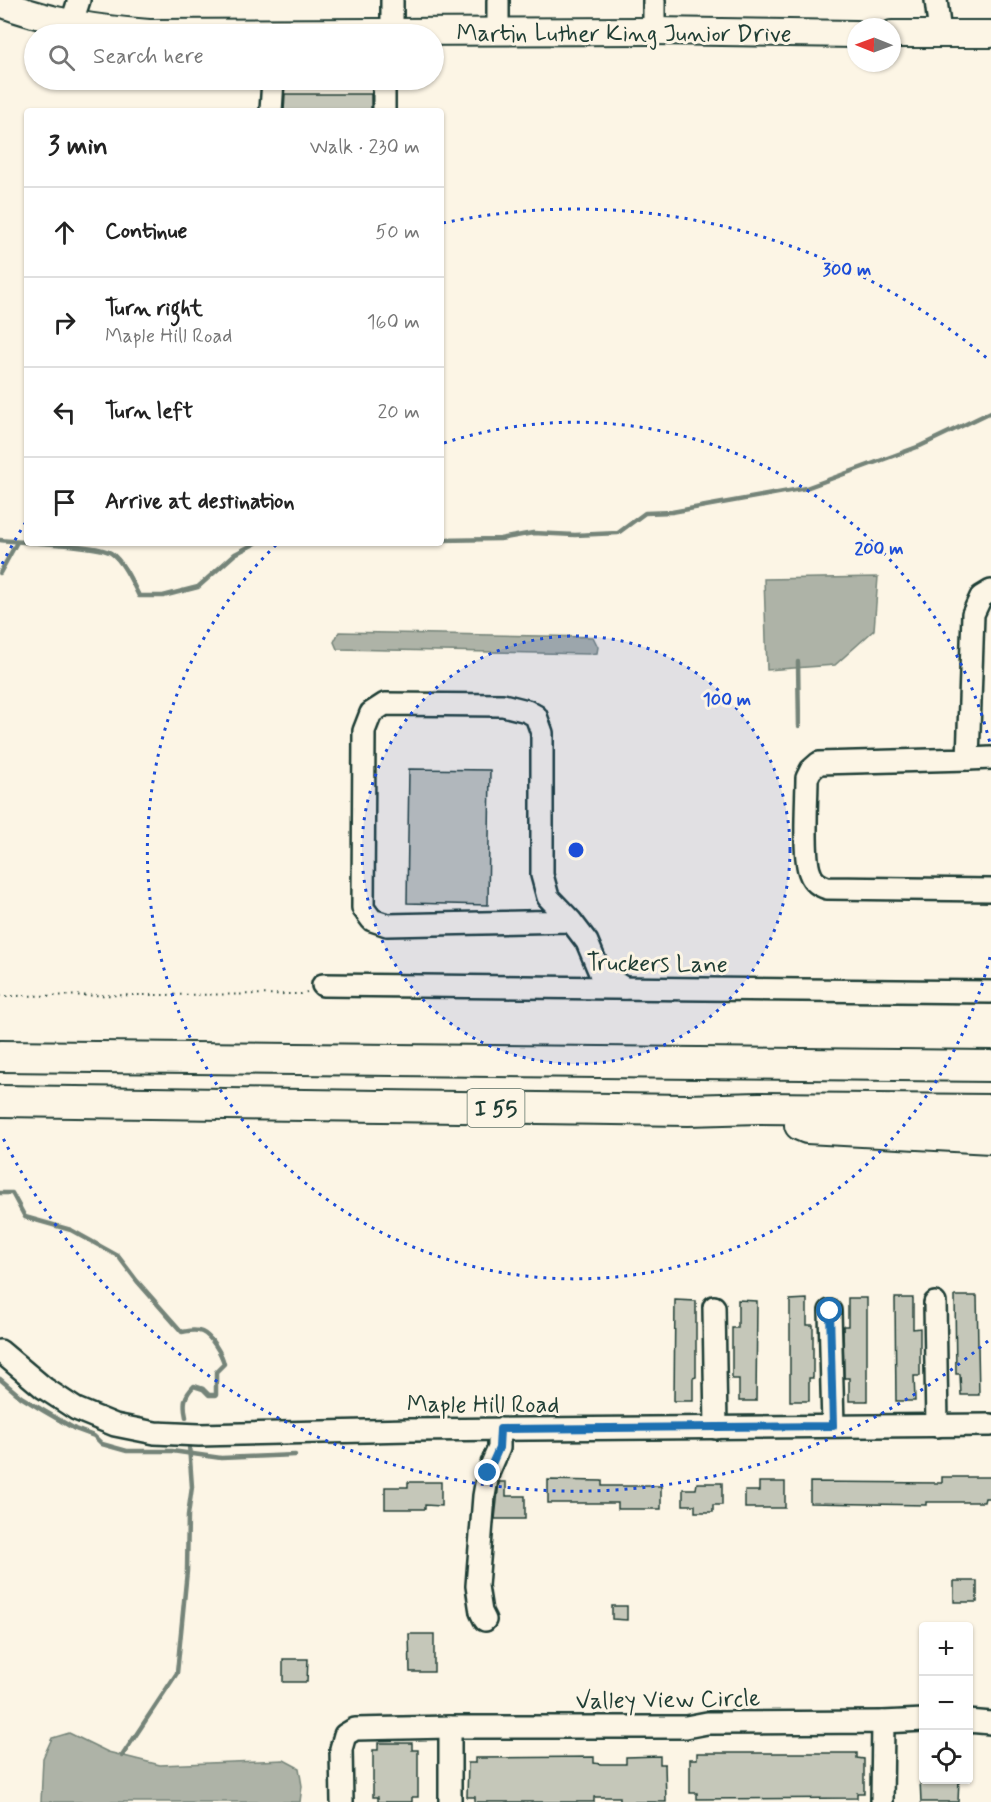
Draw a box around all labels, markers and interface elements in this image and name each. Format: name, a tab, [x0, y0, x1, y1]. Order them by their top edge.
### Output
north arrow	[847, 18, 901, 72]
street label: Martin Luther King Junior Drive	[457, 19, 792, 50]
search box	[24, 24, 444, 90]
icon: search	[45, 41, 78, 74]
text: Search here	[93, 43, 204, 71]
text: 3 min	[48, 130, 108, 164]
text: Walk · 230 m	[310, 134, 420, 161]
icon: ahead	[48, 216, 81, 249]
text: Continue	[105, 218, 187, 246]
text: 50 m	[375, 219, 420, 246]
text: 300 m	[823, 258, 871, 282]
text: Turn right	[105, 295, 203, 323]
icon: right	[48, 306, 81, 339]
text: 160 m	[367, 309, 420, 336]
text: Maple Hill Road	[105, 323, 232, 350]
icon: left	[48, 396, 81, 429]
text: Turn left	[105, 398, 193, 426]
text: 20 m	[377, 399, 420, 426]
icon: arrive	[48, 486, 81, 519]
text: Arrive at destination	[105, 488, 295, 516]
text: 200 m	[854, 537, 904, 561]
text: 100 m	[703, 688, 751, 712]
centre of rings	[566, 840, 586, 860]
street label: Truckers Lane	[586, 948, 728, 981]
road number: I 55	[468, 1089, 524, 1127]
route start	[816, 1297, 842, 1323]
street label: Maple Hill Road	[407, 1390, 559, 1421]
route end	[474, 1459, 500, 1485]
map controls	[919, 1622, 973, 1784]
button: +	[919, 1622, 973, 1676]
button: −	[919, 1676, 973, 1730]
street label: Valley View Circle	[575, 1683, 761, 1718]
button: locate	[919, 1730, 973, 1784]

